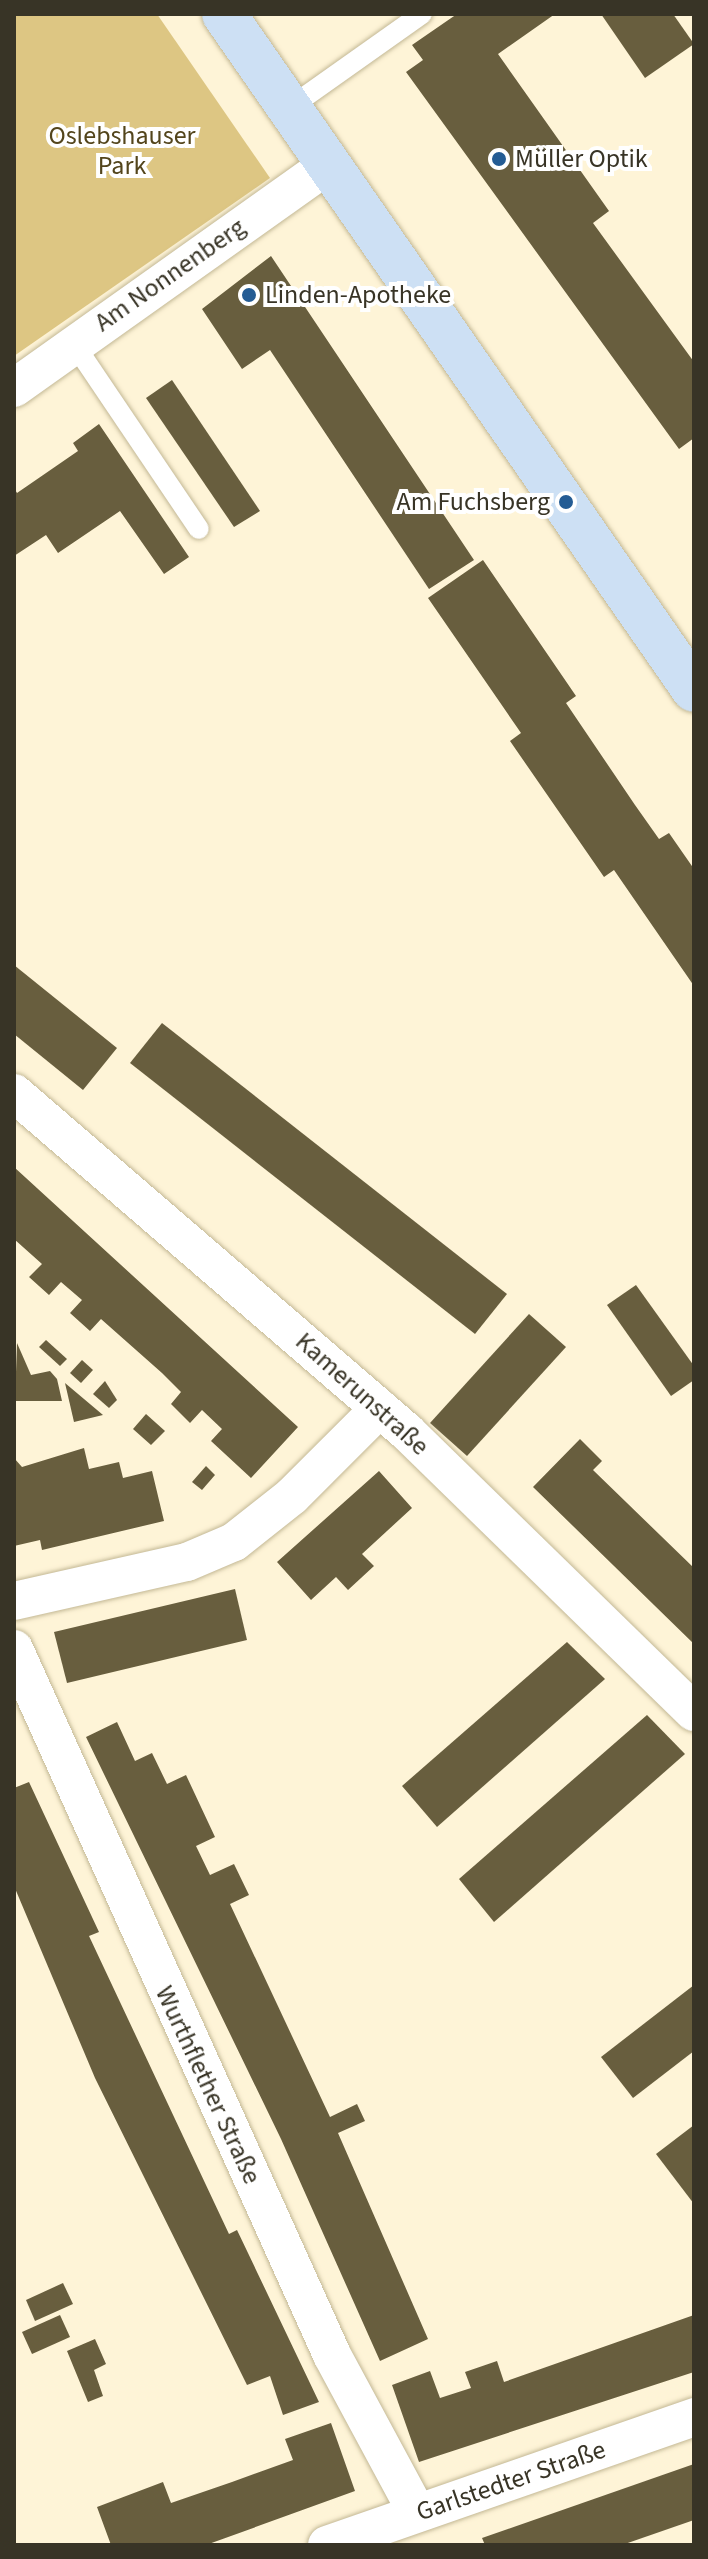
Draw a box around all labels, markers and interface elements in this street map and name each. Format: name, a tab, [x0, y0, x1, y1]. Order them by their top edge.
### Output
park label: Oslebshauser Park	[48, 120, 196, 182]
place label: Müller Optik	[515, 143, 648, 175]
marker: Müller Optik	[490, 150, 508, 168]
street label: Am Nonnenberg	[89, 212, 251, 338]
place label: Linden-Apotheke	[265, 279, 451, 311]
marker: Linden-Apotheke	[240, 286, 258, 304]
place label: Am Fuchsberg	[397, 486, 550, 518]
marker: Am Fuchsberg	[557, 493, 575, 511]
street label: Kamerunstraße	[289, 1326, 435, 1462]
street label: Wurthflether Straße	[148, 1981, 268, 2189]
street label: Garlstedter Straße	[412, 2434, 610, 2528]

